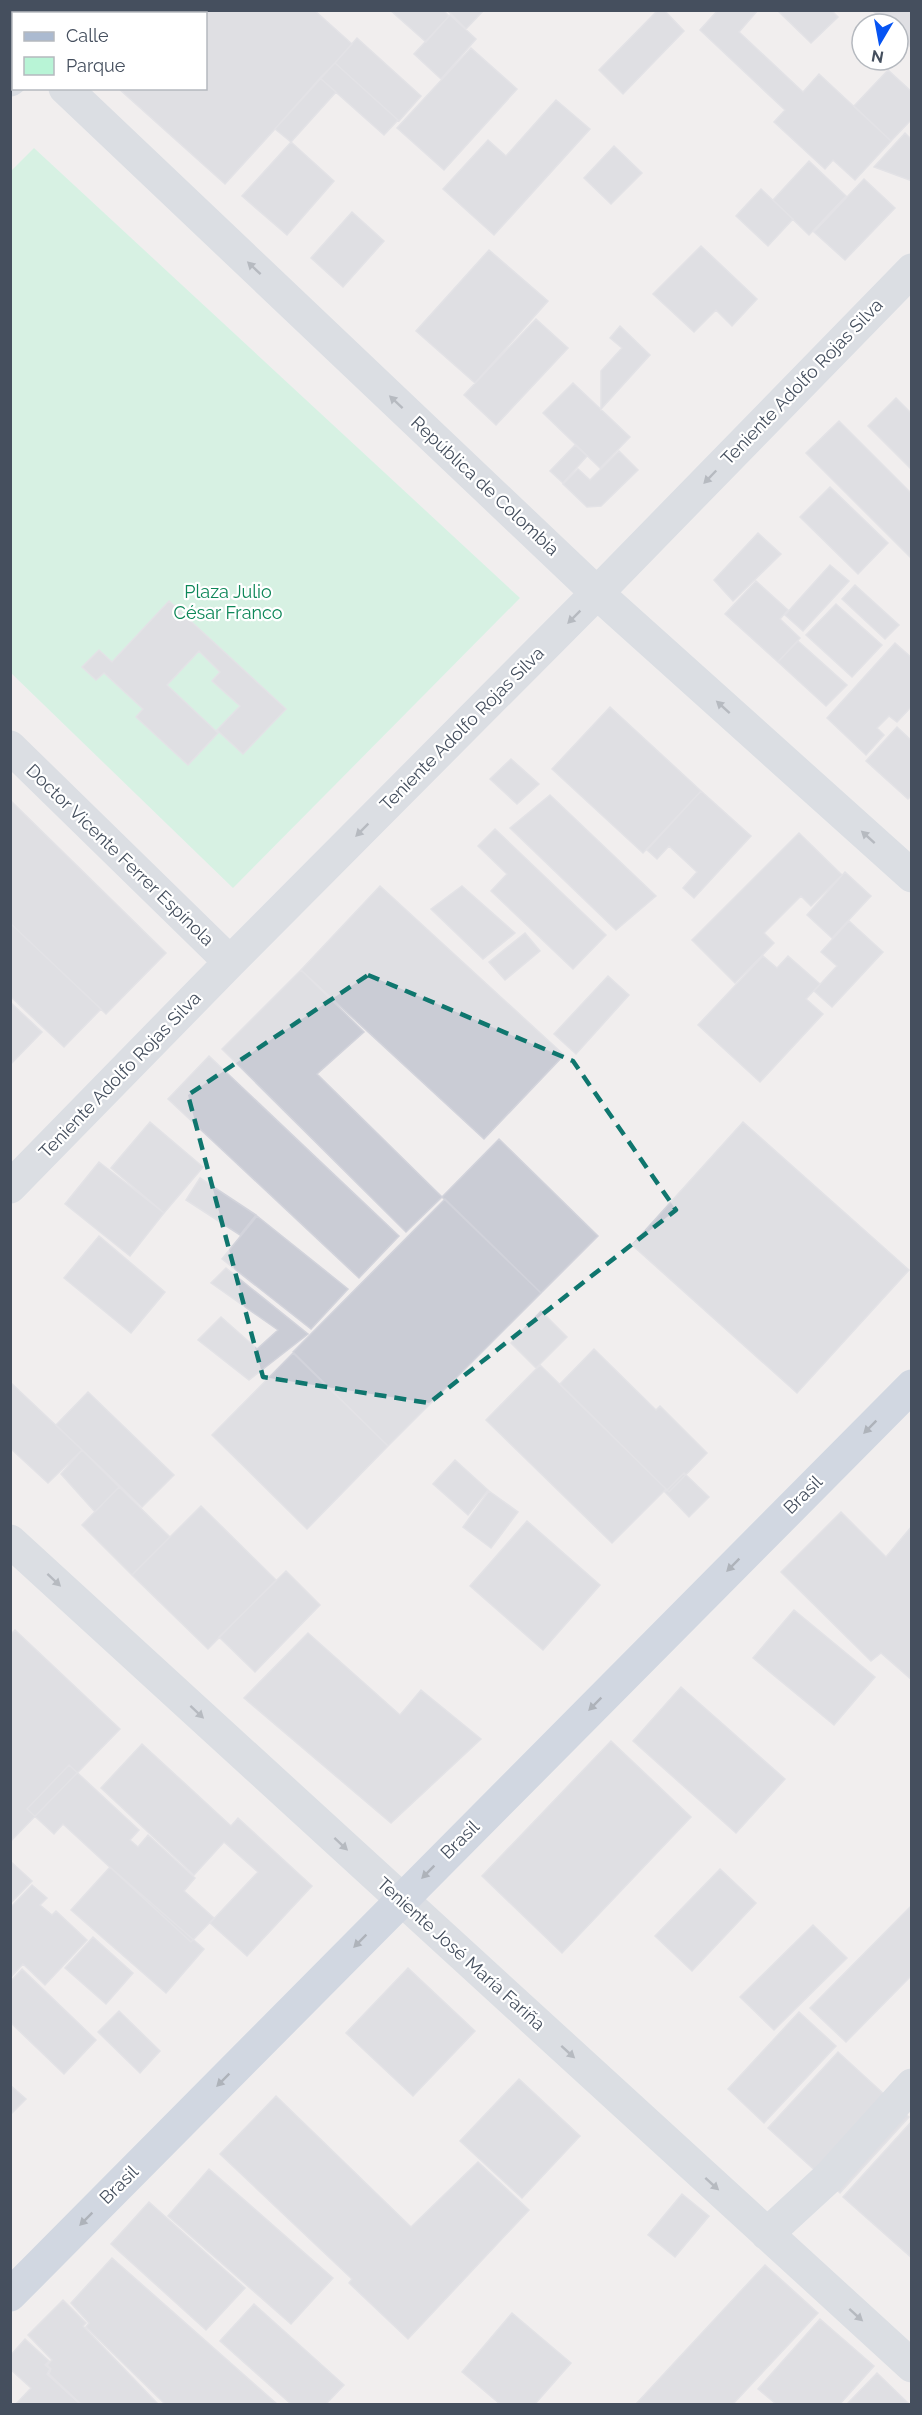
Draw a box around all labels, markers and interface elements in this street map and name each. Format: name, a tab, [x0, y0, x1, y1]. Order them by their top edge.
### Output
legend	[12, 12, 207, 90]
north arrow	[850, 12, 910, 72]
text: Calle	[66, 25, 109, 46]
text: N	[870, 46, 885, 67]
text: Parque	[66, 55, 126, 76]
one-way arrow	[247, 261, 262, 275]
street label: Teniente Adolfo Rojas Silva	[717, 294, 887, 469]
one-way arrow	[388, 395, 403, 409]
street label: República de Colombia	[407, 412, 564, 560]
one-way arrow	[703, 470, 717, 485]
park label: Plaza Julio César Franco	[174, 581, 283, 623]
one-way arrow	[567, 610, 581, 625]
street label: Teniente Adolfo Rojas Silva	[375, 642, 548, 815]
one-way arrow	[716, 701, 731, 714]
street label: Doctor Vicente Ferrer Espínola	[22, 759, 218, 950]
one-way arrow	[356, 822, 370, 836]
one-way arrow	[861, 831, 876, 844]
street label: Teniente Adolfo Rojas Silva	[35, 987, 205, 1162]
one-way arrow	[864, 1420, 878, 1434]
street label: Brasil	[779, 1471, 826, 1518]
one-way arrow	[726, 1558, 740, 1572]
one-way arrow	[46, 1573, 61, 1587]
one-way arrow	[589, 1696, 603, 1710]
one-way arrow	[189, 1705, 204, 1718]
street label: Brasil	[436, 1816, 483, 1863]
one-way arrow	[333, 1837, 348, 1850]
one-way arrow	[422, 1864, 436, 1878]
street label: Teniente José María Fariña	[373, 1873, 550, 2035]
one-way arrow	[352, 1934, 367, 1948]
one-way arrow	[560, 2045, 575, 2058]
one-way arrow	[216, 2072, 230, 2086]
street label: Brasil	[95, 2161, 142, 2208]
one-way arrow	[704, 2177, 719, 2190]
one-way arrow	[79, 2211, 93, 2226]
one-way arrow	[848, 2308, 863, 2321]

